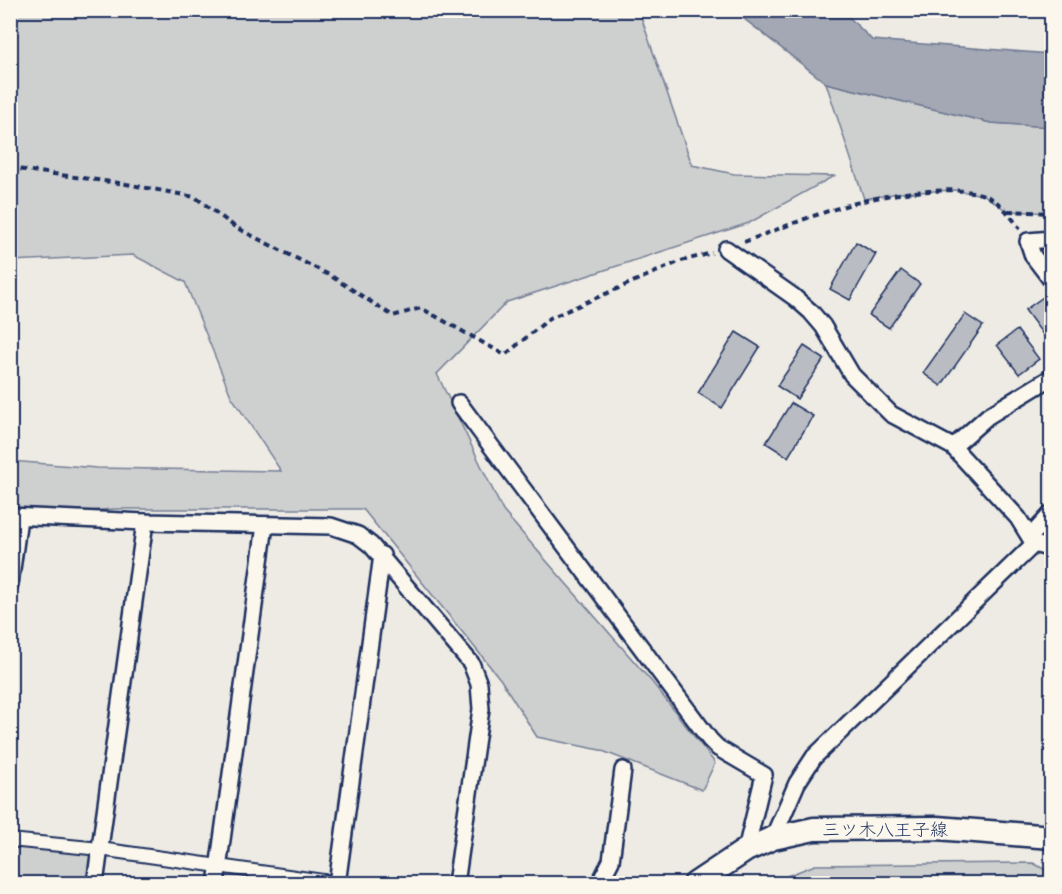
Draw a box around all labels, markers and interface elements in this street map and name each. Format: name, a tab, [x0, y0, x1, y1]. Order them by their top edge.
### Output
street label: 三ツ木八王子線	[822, 817, 948, 846]

